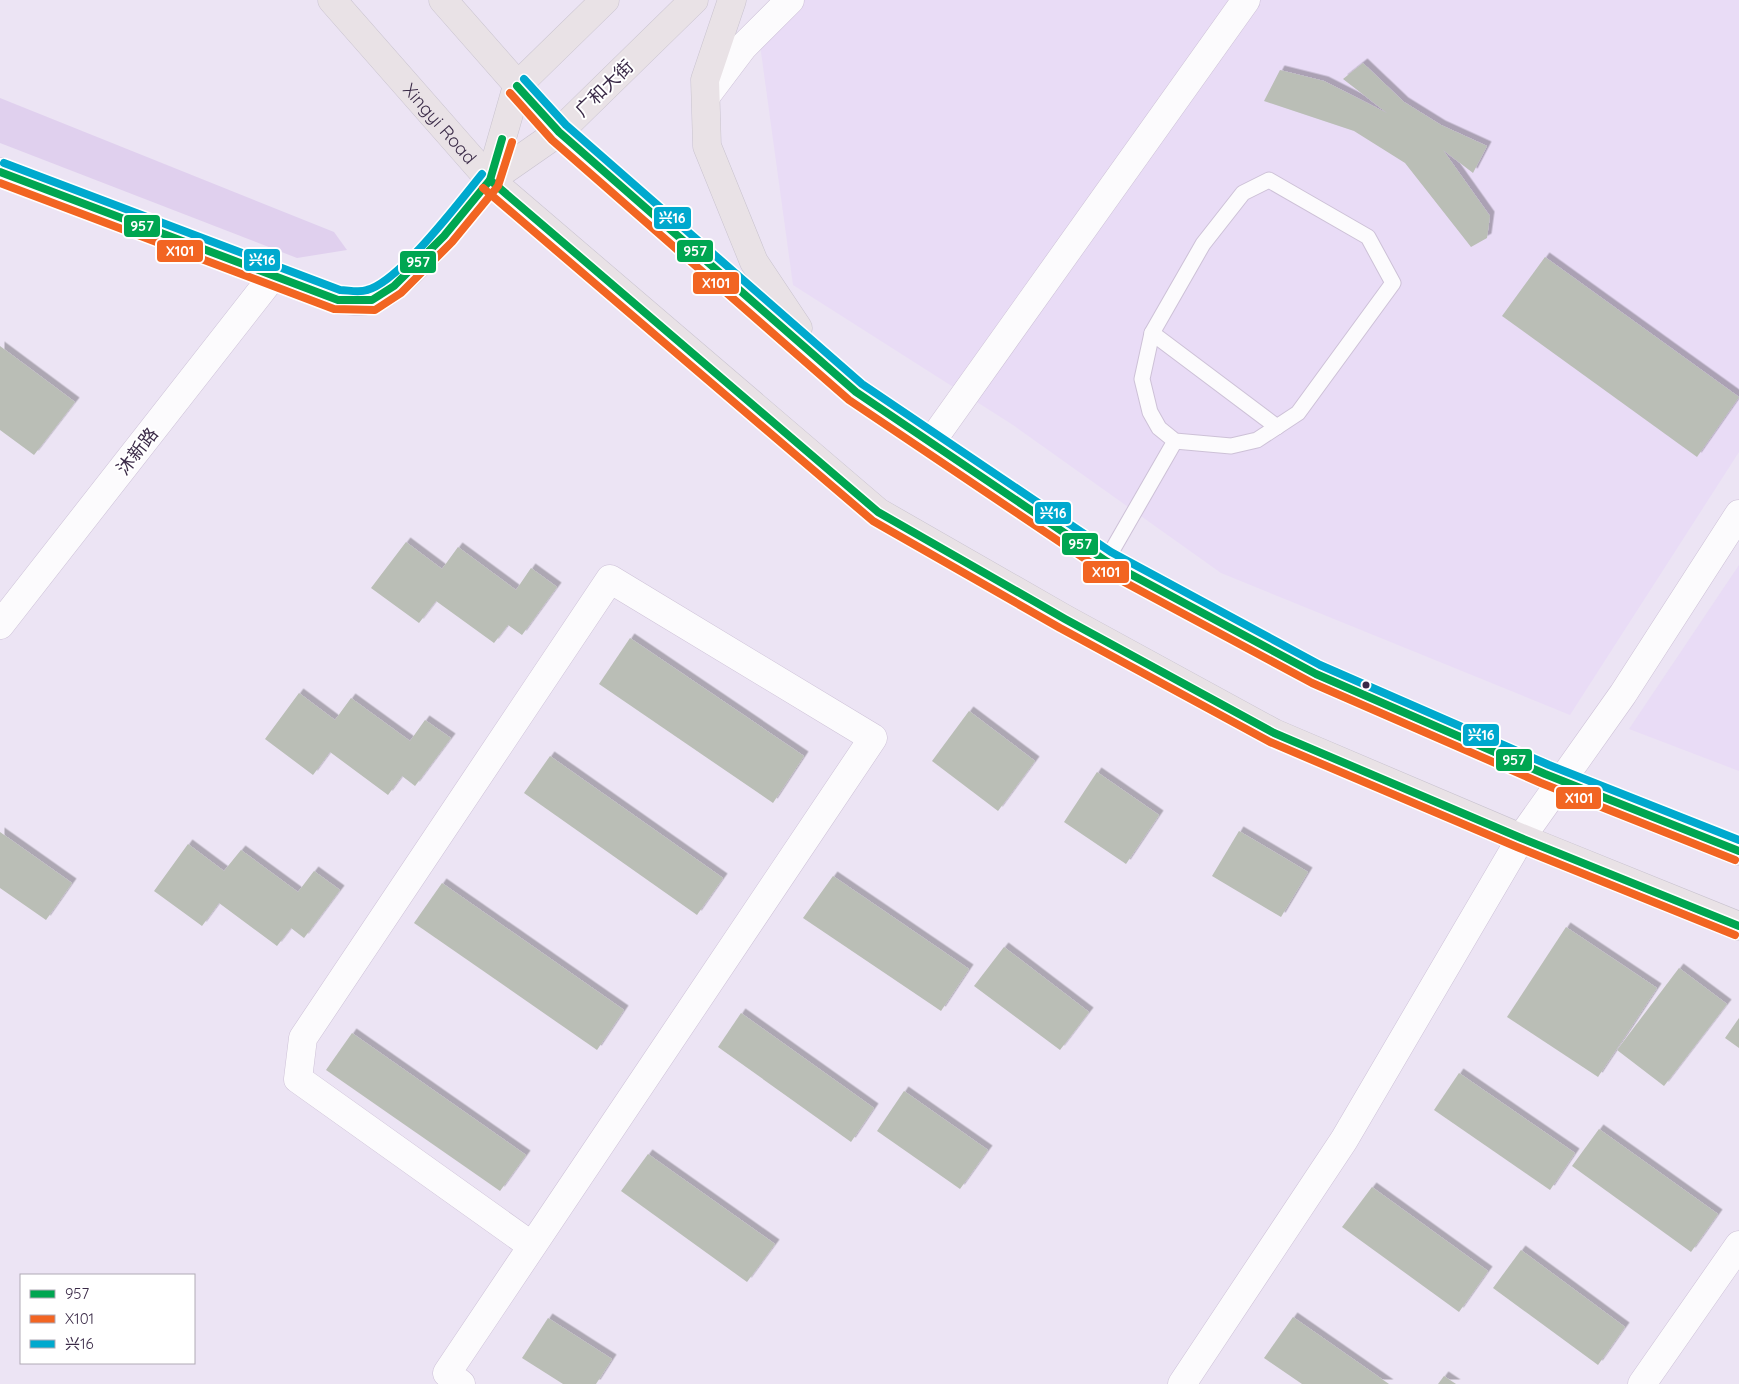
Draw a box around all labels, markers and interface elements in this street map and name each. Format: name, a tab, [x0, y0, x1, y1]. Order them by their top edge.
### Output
street label: 广和大街	[570, 55, 638, 121]
street label: Xingyi Road	[399, 78, 482, 168]
line badge: 兴16	[653, 206, 692, 230]
text: 兴16	[658, 209, 686, 227]
line badge: 957	[123, 214, 161, 238]
text: 957	[130, 217, 154, 235]
line badge: X101	[156, 239, 204, 263]
line badge: 957	[676, 239, 714, 263]
text: X101	[166, 242, 194, 260]
text: 957	[683, 242, 707, 260]
line badge: 兴16	[243, 248, 281, 272]
line badge: 957	[399, 250, 437, 274]
text: 兴16	[248, 251, 276, 269]
text: 957	[406, 253, 430, 271]
line badge: X101	[692, 271, 740, 295]
text: X101	[702, 274, 730, 292]
street label: 沐新路	[111, 423, 163, 479]
line badge: 兴16	[1034, 501, 1072, 525]
text: 兴16	[1039, 504, 1067, 522]
line badge: 957	[1061, 532, 1099, 556]
text: 957	[1068, 535, 1092, 553]
line badge: X101	[1082, 560, 1130, 584]
text: X101	[1092, 563, 1120, 581]
unlabelled marker	[1361, 680, 1371, 690]
line badge: 兴16	[1462, 723, 1500, 747]
text: 兴16	[1467, 726, 1495, 744]
line badge: 957	[1495, 748, 1533, 772]
text: 957	[1502, 751, 1526, 769]
line badge: X101	[1555, 786, 1602, 810]
text: X101	[1565, 789, 1593, 807]
legend	[20, 1274, 195, 1364]
text: 957	[65, 1284, 90, 1303]
text: X101	[65, 1309, 94, 1328]
text: 兴16	[65, 1334, 94, 1353]

